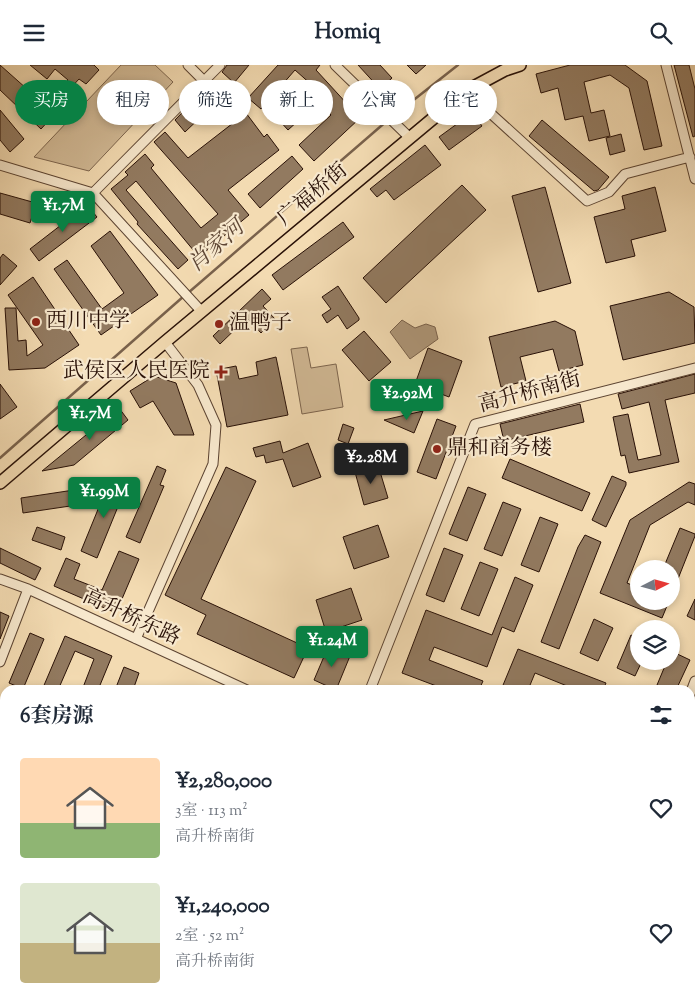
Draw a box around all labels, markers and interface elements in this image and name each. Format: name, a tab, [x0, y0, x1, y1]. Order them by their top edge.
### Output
text: Homiq	[314, 17, 381, 49]
icon: menu	[20, 19, 48, 47]
icon: search	[647, 19, 675, 47]
chip: 买房	[15, 80, 87, 125]
chip: 租房	[97, 80, 169, 125]
chip: 筛选	[179, 80, 251, 125]
chip: 新上	[261, 80, 333, 125]
chip: 公寓	[343, 80, 415, 125]
chip: 住宅	[425, 80, 497, 125]
street label: 广福桥街	[271, 157, 355, 233]
pin: ¥1.7M	[28, 191, 98, 233]
text: ¥1.7M	[42, 195, 84, 218]
water label: 肖家河	[182, 211, 255, 281]
place label: 西川中学	[46, 307, 130, 337]
place label: 温鸭子	[229, 309, 292, 339]
marker: 西川中学	[30, 316, 42, 328]
marker: 温鸭子	[213, 318, 225, 330]
place label: 武侯区人民医院	[63, 357, 210, 387]
marker: 武侯区人民医院	[214, 365, 228, 379]
street label: 高升桥南街	[475, 365, 585, 421]
pin: ¥2.92M	[366, 379, 448, 421]
text: ¥2.92M	[381, 383, 433, 406]
pin: ¥1.7M	[55, 399, 125, 441]
text: ¥1.7M	[69, 403, 111, 426]
place label: 鼎和商务楼	[447, 434, 552, 464]
pin: ¥2.28M	[330, 443, 412, 485]
marker: 鼎和商务楼	[431, 443, 443, 455]
text: ¥2.28M	[345, 447, 397, 470]
pin: ¥1.99M	[63, 477, 145, 519]
text: ¥1.99M	[79, 481, 129, 504]
north arrow	[630, 560, 680, 610]
map controls	[630, 560, 680, 670]
street label: 高升桥东路	[77, 582, 185, 654]
button: layers	[630, 620, 680, 670]
pin: ¥1.24M	[291, 625, 373, 668]
text: ¥1.24M	[307, 630, 357, 653]
icon: filters	[647, 701, 675, 729]
text: 6套房源	[20, 702, 93, 732]
text: ¥2,280,000	[175, 767, 272, 797]
icon: home	[60, 778, 120, 838]
icon: heart	[647, 794, 675, 822]
text: 3室 · 113 m²	[175, 800, 248, 823]
text: 高升桥南街	[175, 826, 255, 849]
text: ¥1,240,000	[175, 892, 270, 922]
icon: home	[60, 903, 120, 963]
icon: heart	[647, 919, 675, 947]
text: 2室 · 52 m²	[175, 925, 244, 948]
text: 高升桥南街	[175, 951, 255, 974]

